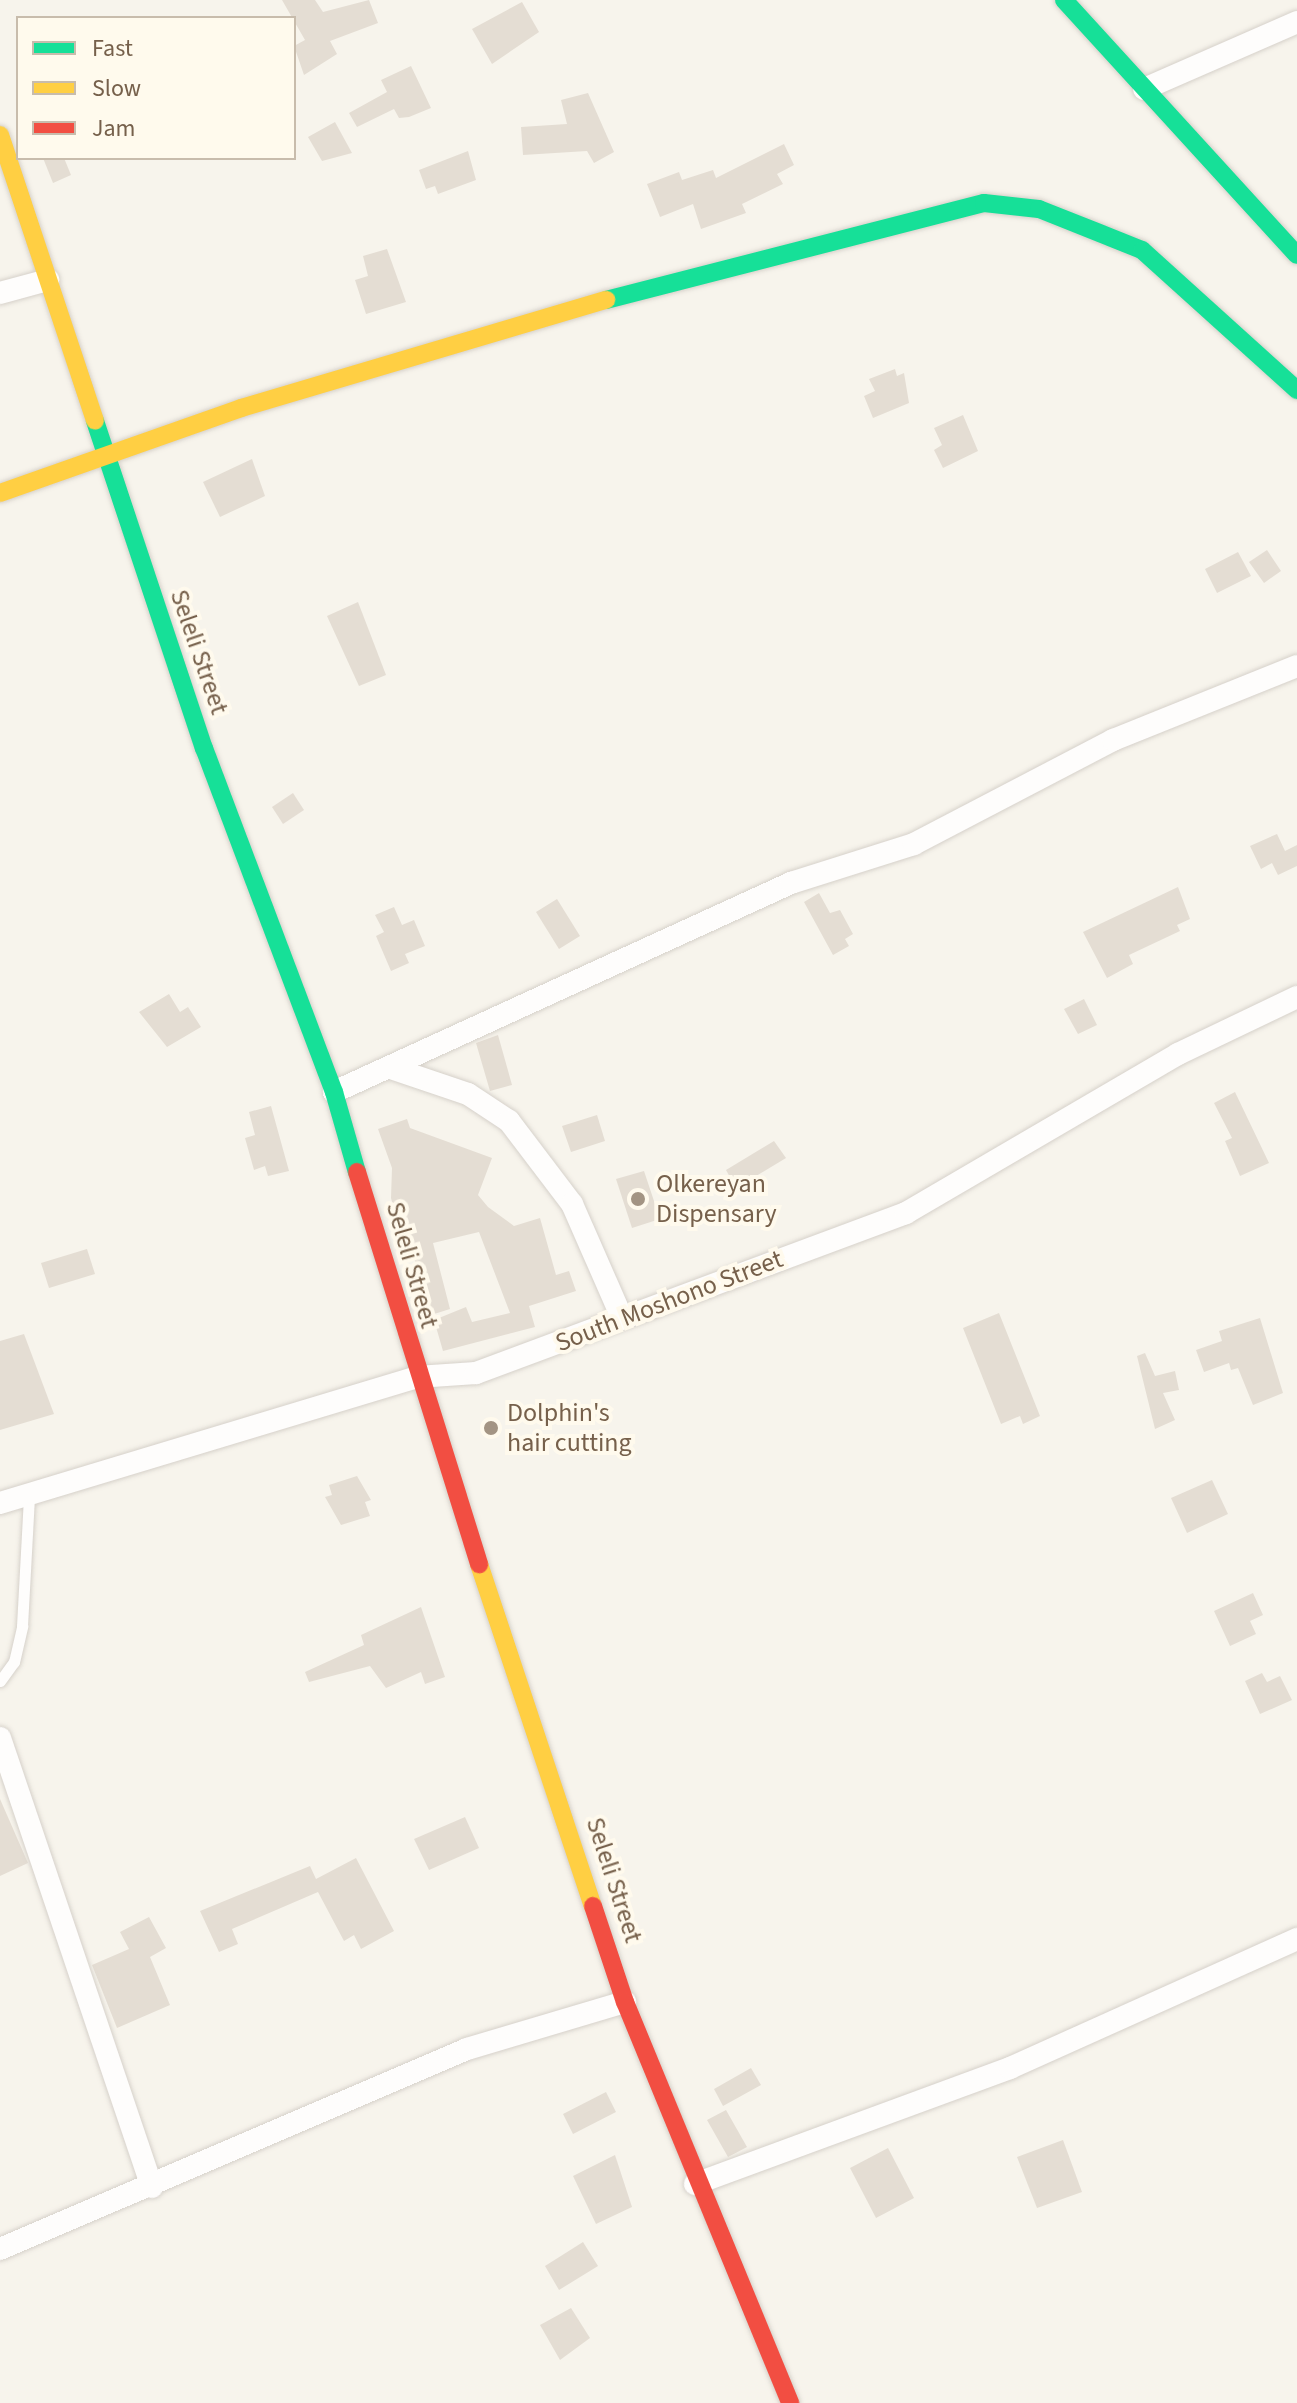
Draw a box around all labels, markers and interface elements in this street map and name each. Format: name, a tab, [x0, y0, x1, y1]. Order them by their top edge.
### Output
legend	[16, 16, 296, 160]
text: Fast	[92, 31, 133, 66]
text: Slow	[92, 71, 141, 106]
text: Jam	[92, 111, 136, 146]
street label: Seleli Street	[163, 586, 235, 718]
place label: Olkereyan Dispensary	[656, 1168, 777, 1230]
marker: Olkereyan Dispensary	[627, 1188, 649, 1210]
street label: Seleli Street	[379, 1198, 445, 1332]
street label: South Moshono Street	[551, 1243, 787, 1359]
place label: Dolphin's hair cutting	[507, 1397, 632, 1458]
marker: Dolphin's hair cutting	[482, 1419, 500, 1437]
street label: Seleli Street	[579, 1814, 649, 1946]

